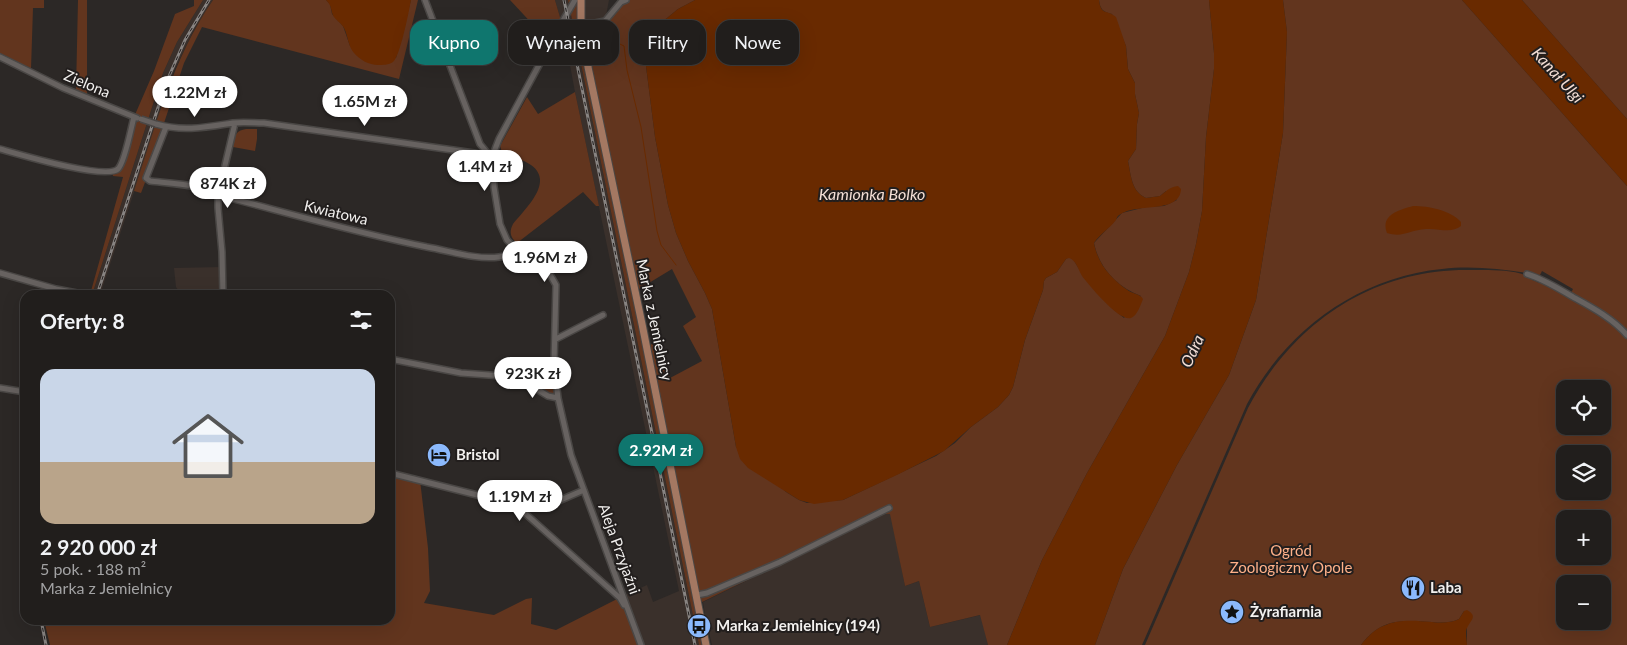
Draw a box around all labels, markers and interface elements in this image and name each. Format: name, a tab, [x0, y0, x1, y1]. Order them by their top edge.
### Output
chip: Kupno	[410, 20, 498, 65]
chip: Wynajem	[508, 20, 619, 65]
chip: Filtry	[629, 20, 706, 65]
chip: Nowe	[716, 20, 799, 65]
water label: Kanał Ulgi	[1529, 43, 1588, 107]
street label: Zielona	[62, 65, 113, 101]
pin: 1.22M zł	[143, 76, 247, 118]
text: 1.22M zł	[163, 82, 227, 101]
pin: 1.65M zł	[313, 84, 417, 127]
text: 1.65M zł	[333, 91, 397, 110]
pin: 1.4M zł	[439, 150, 531, 192]
text: 1.4M zł	[458, 156, 512, 175]
pin: 874K zł	[182, 166, 274, 209]
text: 874K zł	[200, 173, 256, 192]
water label: Kamionka Bolko	[819, 184, 925, 203]
street label: Kwiatowa	[303, 196, 370, 228]
pin: 1.96M zł	[493, 240, 597, 283]
text: 1.96M zł	[513, 247, 577, 266]
street label: Marka z Jemielnicy	[633, 257, 677, 383]
icon: filters	[347, 306, 375, 334]
text: Oferty: 8	[40, 308, 125, 333]
water label: Odra	[1176, 332, 1207, 370]
pin: 923K zł	[487, 356, 579, 399]
text: 923K zł	[505, 363, 561, 382]
map controls	[1556, 380, 1611, 630]
button: locate	[1556, 380, 1611, 435]
icon: home	[163, 401, 253, 491]
pin: 2.92M zł	[609, 434, 713, 476]
text: 2.92M zł	[629, 440, 693, 459]
hotel icon: Bristol	[426, 442, 452, 468]
place label: Bristol	[456, 445, 500, 463]
button: layers	[1556, 445, 1611, 500]
pin: 1.19M zł	[468, 480, 572, 522]
text: 1.19M zł	[488, 486, 552, 505]
street label: Aleja Przyjaźni	[595, 501, 645, 596]
button: +	[1556, 510, 1611, 565]
text: 2 920 000 zł	[40, 534, 157, 559]
park label: Ogród Zoologiczny Opole	[1230, 541, 1352, 576]
text: 5 pok. · 188 m²	[40, 559, 146, 578]
restaurant icon: Laba	[1400, 575, 1426, 601]
button: −	[1556, 575, 1611, 630]
text: Marka z Jemielnicy	[40, 578, 172, 597]
place label: Laba	[1430, 578, 1462, 596]
place icon: Żyrafiarnia	[1219, 599, 1245, 625]
place label: Żyrafiarnia	[1250, 602, 1322, 620]
bus stop icon: Marka z Jemielnicy (194)	[686, 613, 712, 639]
place label: Marka z Jemielnicy (194)	[716, 616, 880, 634]

